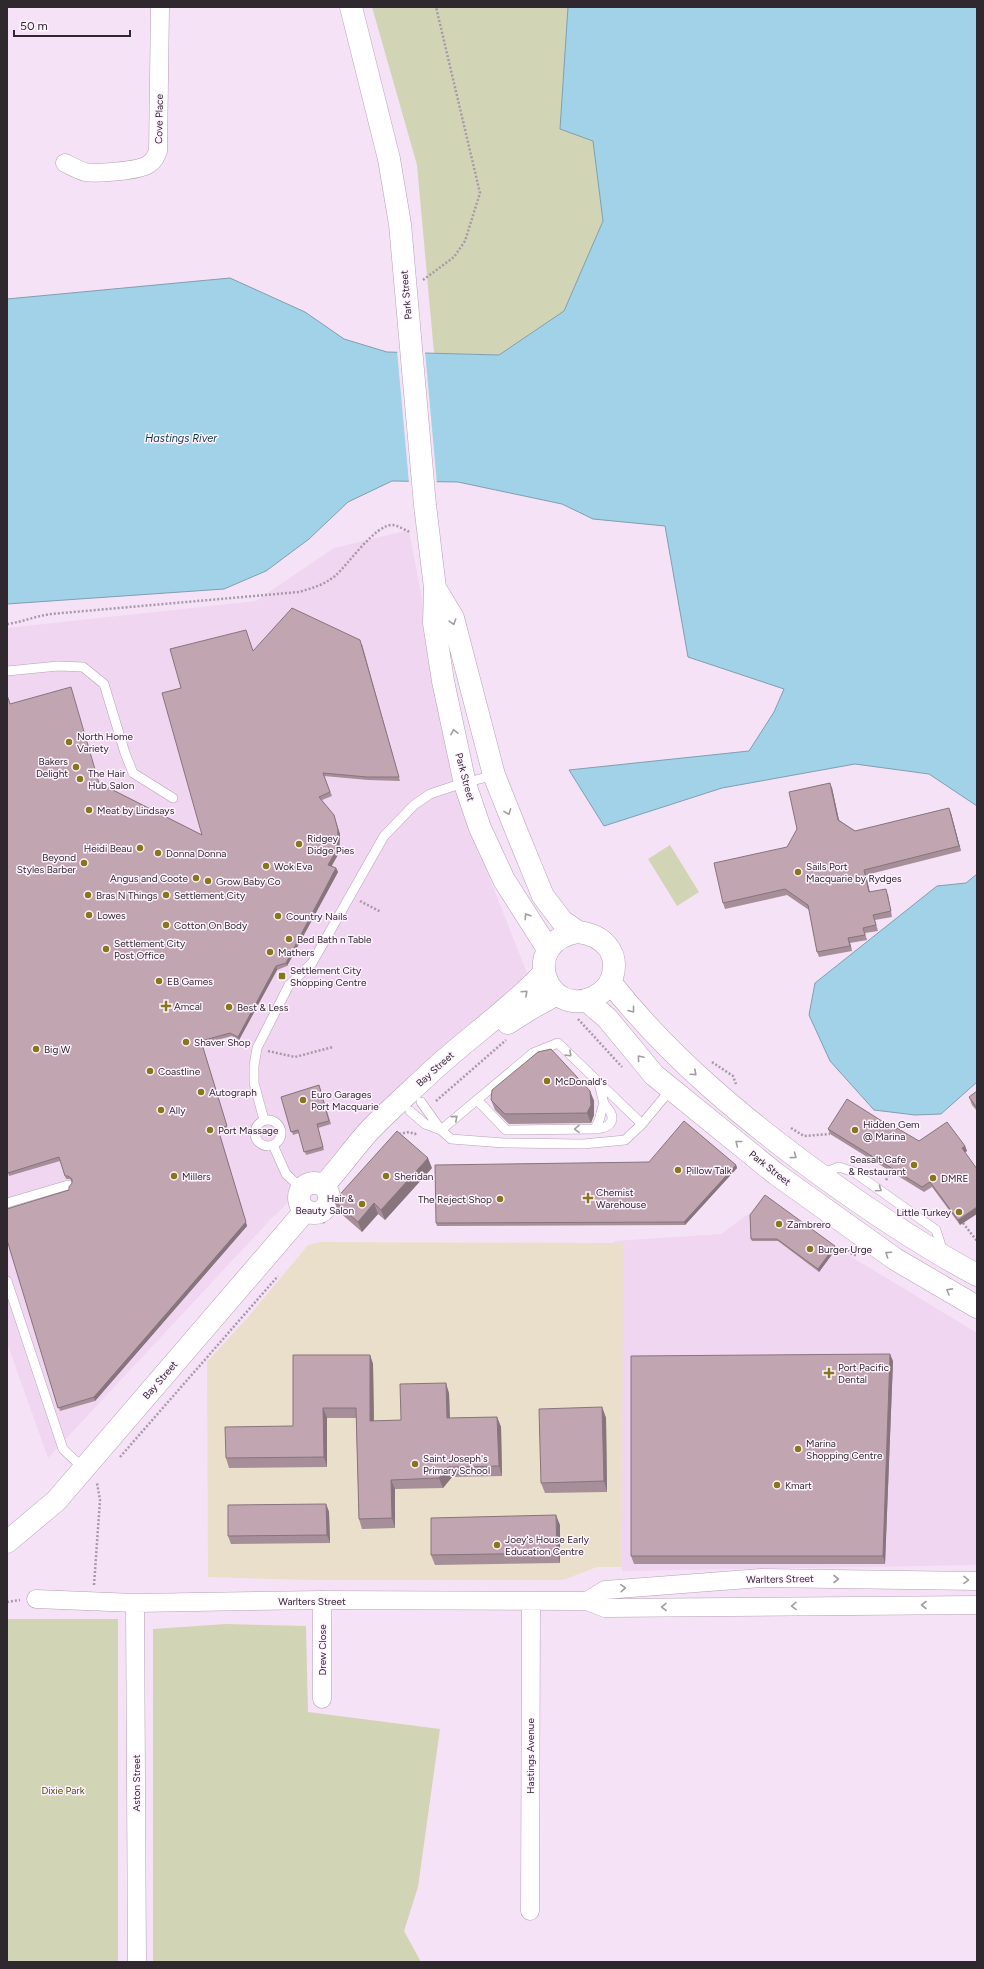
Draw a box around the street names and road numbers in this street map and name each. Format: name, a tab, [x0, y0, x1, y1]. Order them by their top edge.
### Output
street label: Cove Place	[152, 93, 166, 144]
street label: Park Street	[397, 270, 415, 320]
street label: Park Street	[452, 751, 478, 803]
street label: Bay Street	[413, 1048, 457, 1090]
street label: Park Street	[746, 1148, 794, 1188]
street label: Bay Street	[140, 1358, 180, 1402]
street label: Warlters Street	[746, 1572, 814, 1586]
street label: Warlters Street	[278, 1595, 346, 1608]
street label: Drew Close	[316, 1624, 329, 1676]
street label: Hastings Avenue	[524, 1718, 537, 1794]
street label: Aston Street	[130, 1754, 143, 1812]

